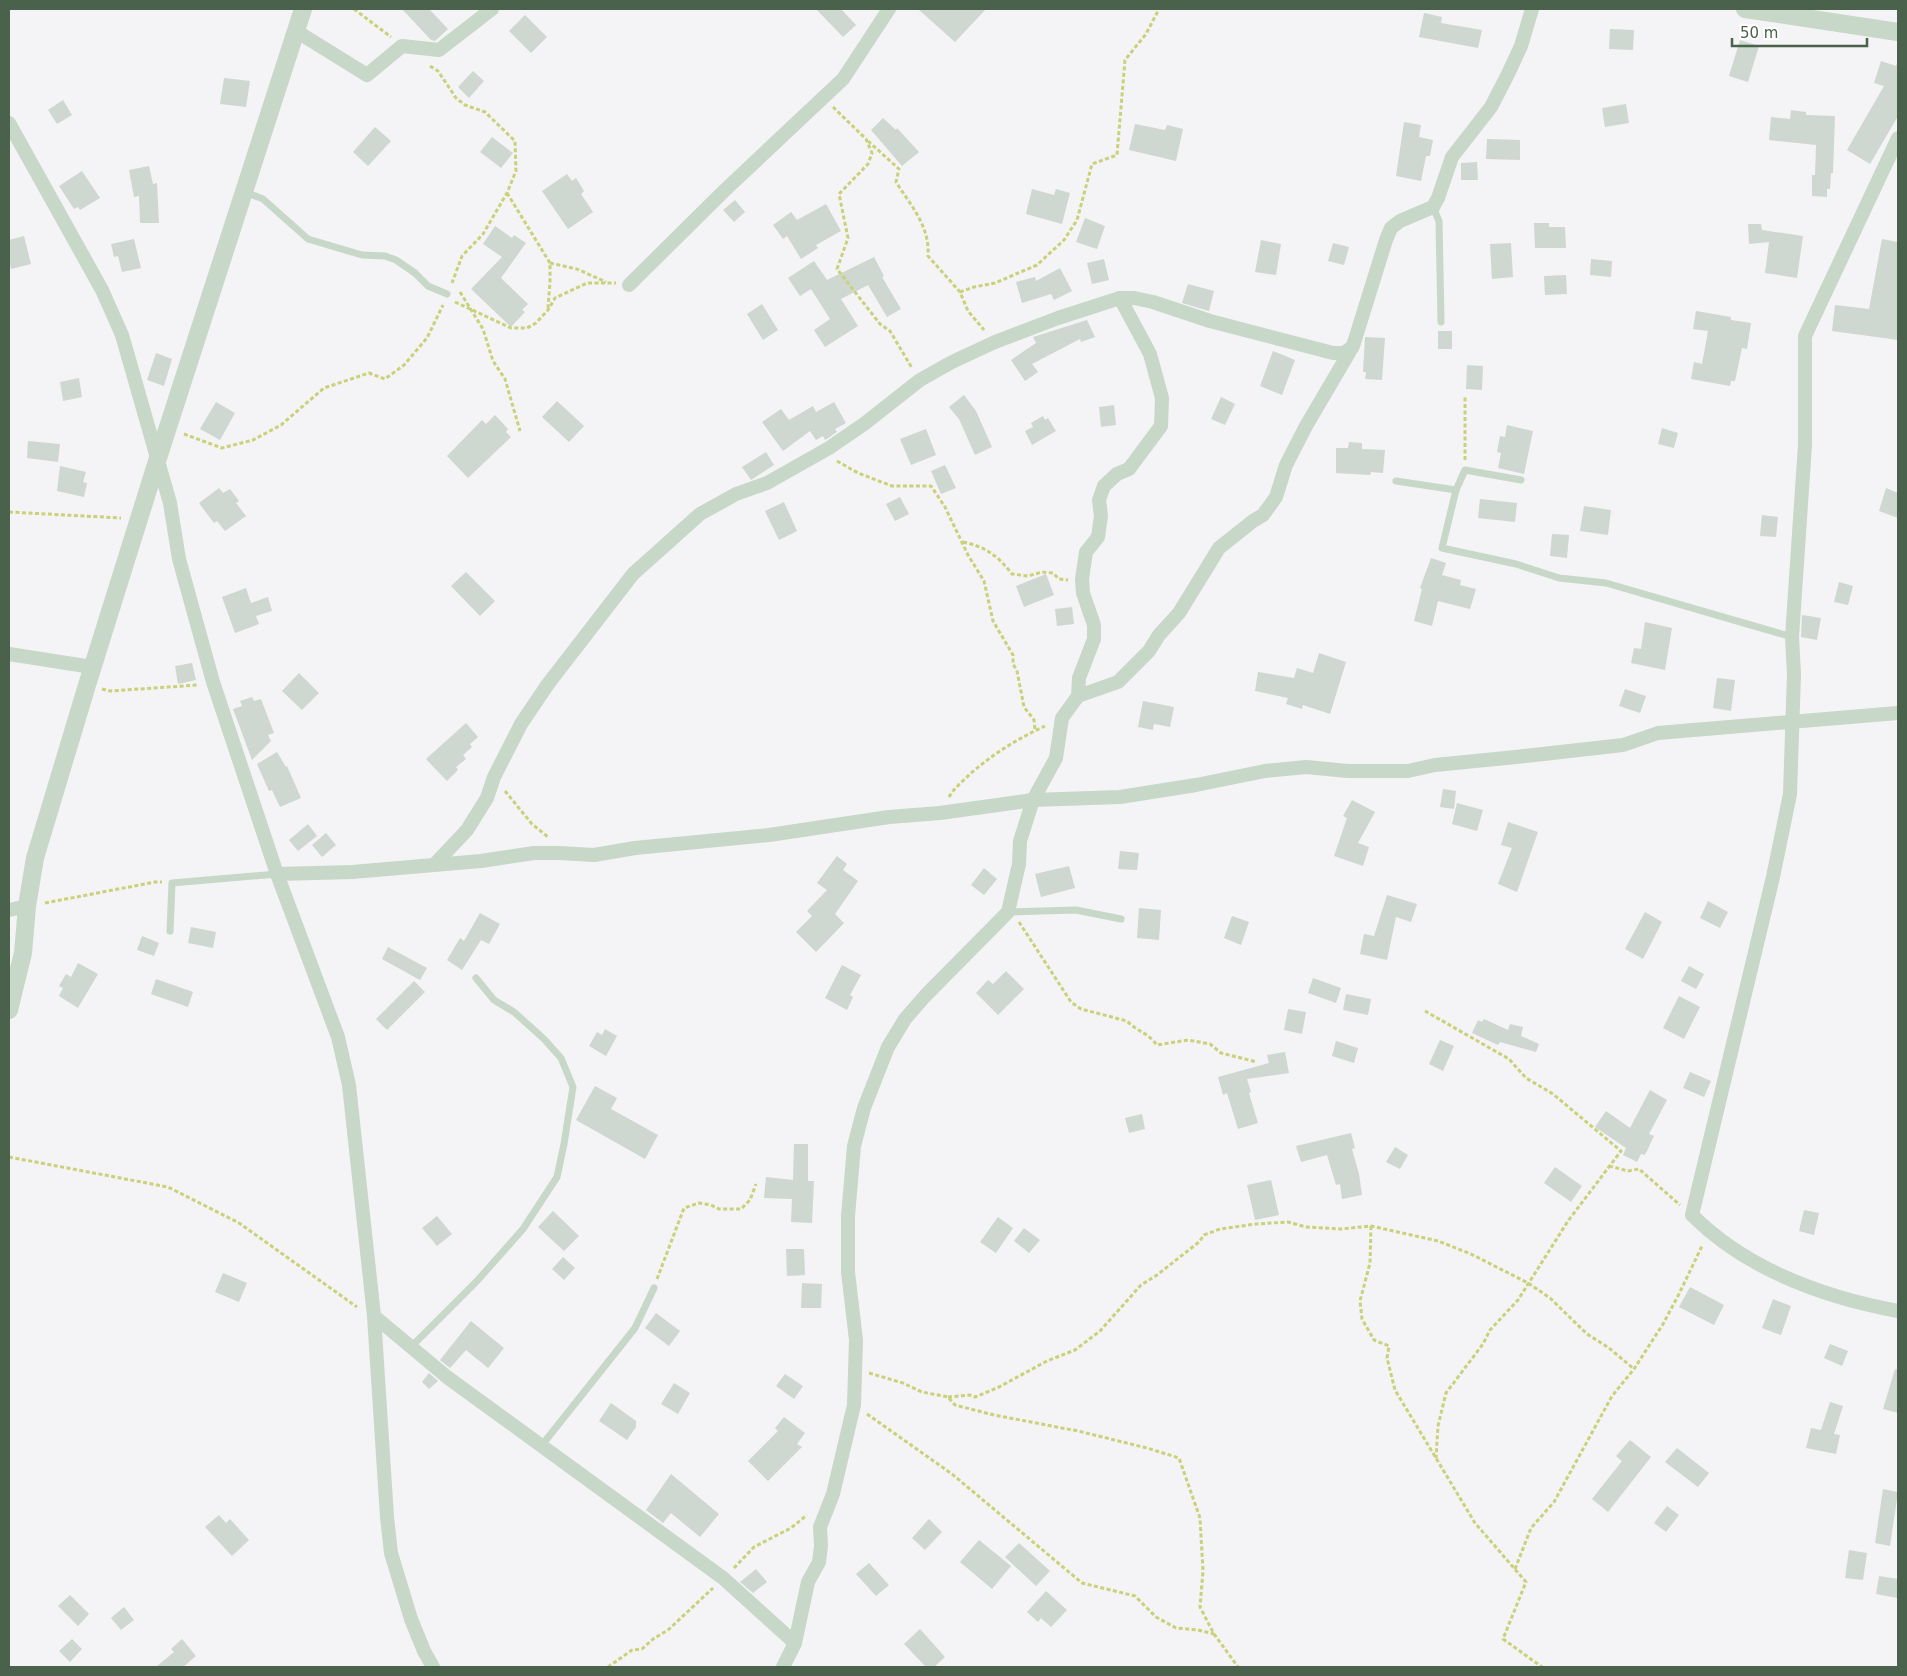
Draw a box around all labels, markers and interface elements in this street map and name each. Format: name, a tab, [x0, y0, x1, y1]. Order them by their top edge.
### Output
scale bar	[1732, 15, 1867, 47]
text: 50 m	[1740, 24, 1778, 42]

